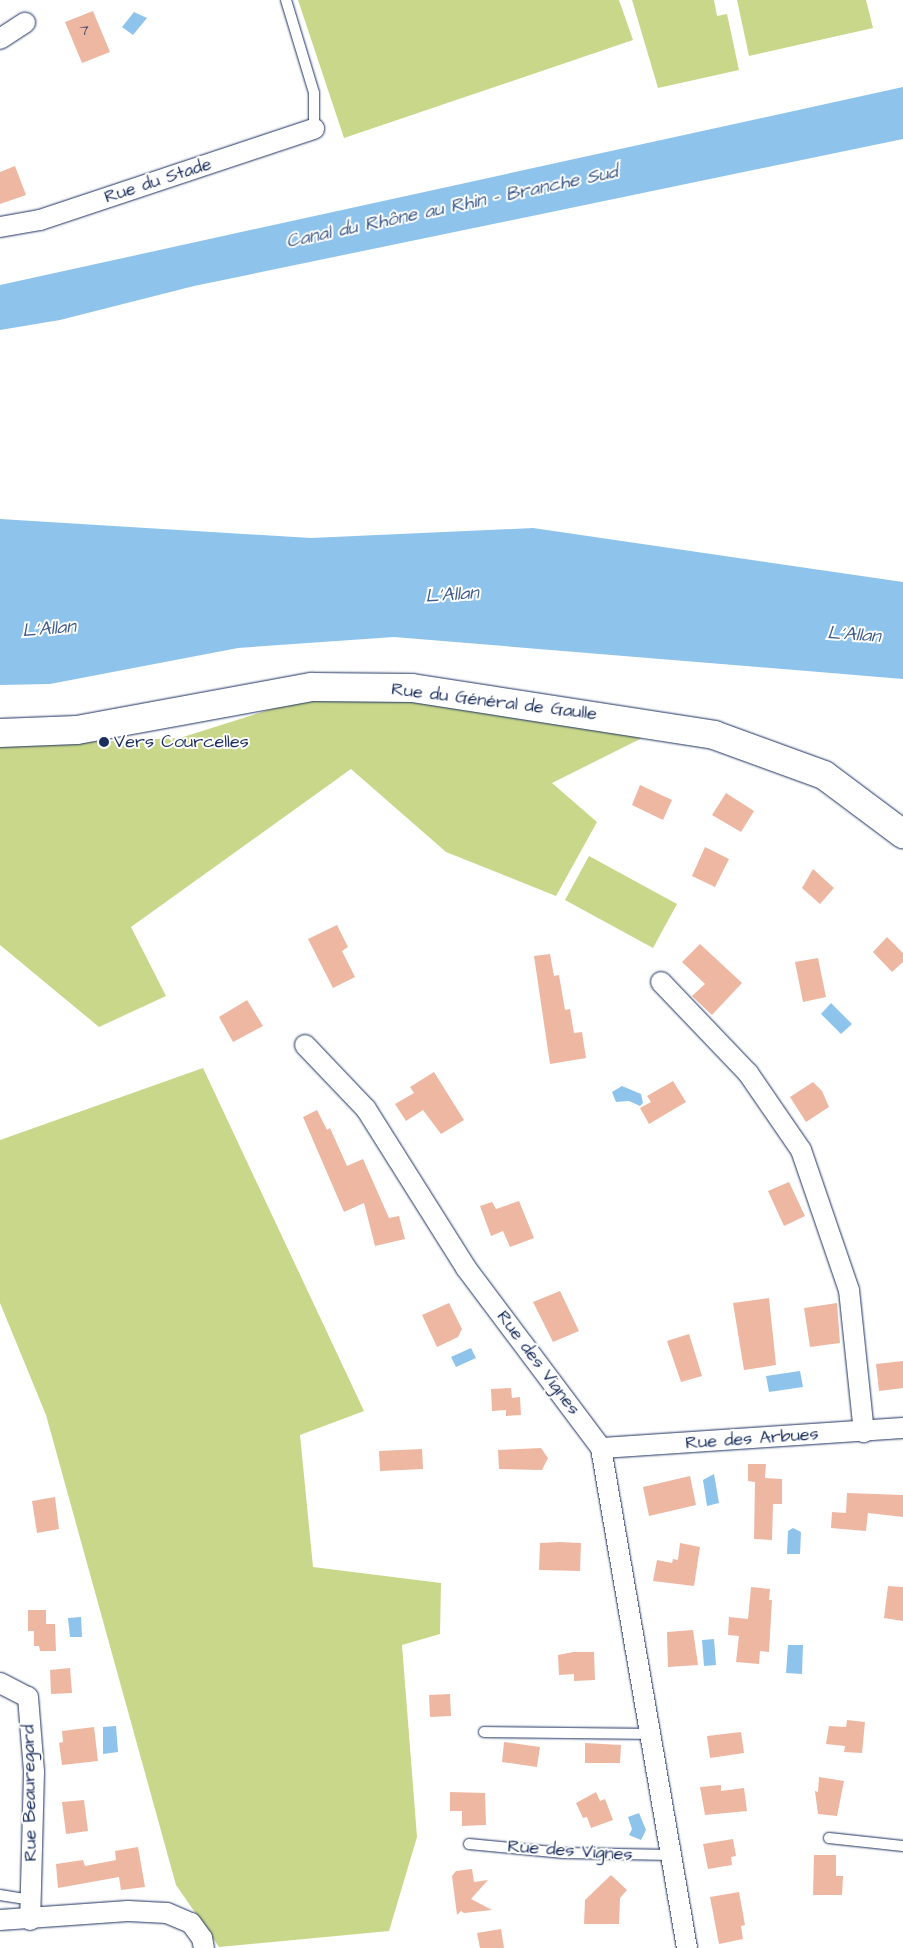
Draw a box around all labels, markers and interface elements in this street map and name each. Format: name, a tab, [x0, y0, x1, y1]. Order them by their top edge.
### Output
house number: 7	[79, 22, 89, 40]
street label: Rue du Stade	[102, 154, 214, 208]
water label: Canal du Rhône au Rhin - Branche Sud	[284, 161, 620, 253]
water label: L'Allan	[424, 582, 480, 608]
water label: L'Allan	[21, 615, 77, 643]
water label: L'Allan	[826, 622, 882, 648]
street label: Rue du Général de Gaulle	[390, 679, 598, 725]
place label: Vers Courcelles	[114, 731, 249, 753]
marker: Vers Courcelles	[98, 736, 110, 748]
street label: Rue des Vignes	[492, 1307, 584, 1419]
street label: Rue des Arbues	[685, 1424, 819, 1454]
street label: Rue Beauregard	[18, 1724, 42, 1862]
street label: Rue des Vignes	[507, 1836, 633, 1866]

